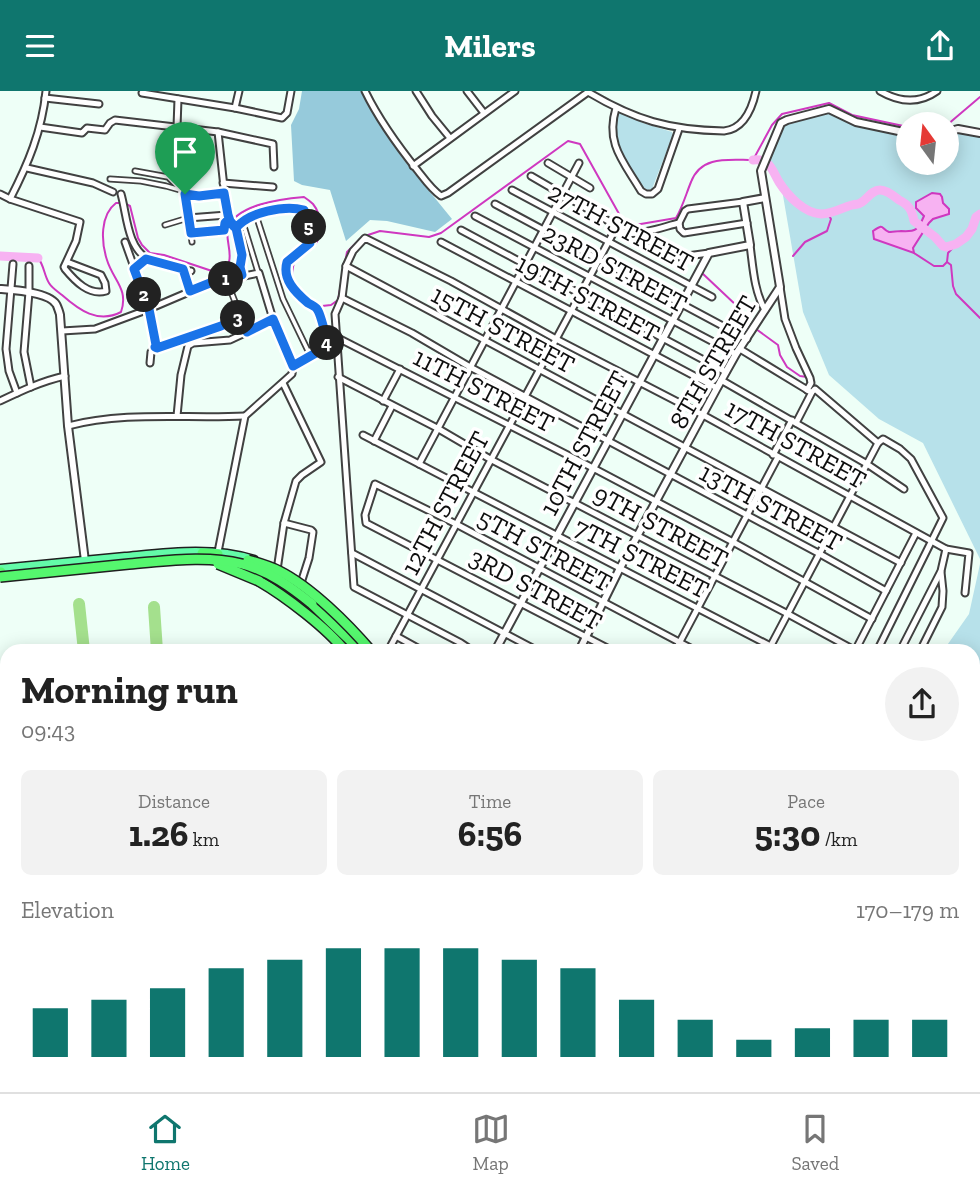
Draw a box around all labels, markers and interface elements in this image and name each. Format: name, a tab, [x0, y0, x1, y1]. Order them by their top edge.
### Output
icon: menu	[21, 27, 59, 65]
text: Milers	[444, 27, 536, 65]
icon: share	[921, 27, 959, 65]
north arrow	[896, 112, 959, 175]
map controls	[896, 112, 959, 175]
pin	[155, 122, 215, 194]
icon: arrive	[166, 133, 204, 171]
street label: 27TH STREET	[543, 175, 699, 279]
pin: 5	[292, 209, 326, 245]
text: 5	[304, 215, 313, 238]
street label: 23RD STREET	[537, 217, 693, 319]
street label: 19TH STREET	[511, 247, 665, 349]
pin: 1	[208, 261, 244, 297]
text: 1	[222, 267, 229, 290]
pin: 2	[127, 277, 162, 313]
street label: 15TH STREET	[426, 278, 580, 380]
text: 2	[138, 283, 149, 306]
street label: 8TH STREET	[662, 290, 764, 434]
pin: 3	[220, 301, 256, 335]
text: 3	[232, 306, 243, 329]
pin: 4	[310, 325, 344, 361]
text: 4	[321, 331, 332, 354]
street label: 11TH STREET	[408, 341, 560, 439]
street label: 10TH STREET	[533, 365, 635, 521]
street label: 17TH STREET	[720, 392, 872, 496]
street label: 12TH STREET	[394, 426, 496, 580]
street label: 13TH STREET	[694, 456, 848, 558]
street label: 9TH STREET	[588, 477, 734, 575]
street label: 5TH STREET	[472, 501, 618, 599]
street label: 7TH STREET	[569, 510, 715, 606]
street label: 3RD STREET	[464, 541, 608, 637]
text: Morning run	[21, 667, 238, 713]
button: share	[885, 667, 959, 741]
text: 09:43	[21, 716, 75, 744]
text: Distance	[138, 790, 210, 813]
text: Time	[469, 790, 511, 813]
text: Pace	[787, 790, 825, 813]
text: 1.26	[129, 813, 189, 855]
text: 6:56	[458, 813, 522, 855]
text: 5:30	[755, 813, 820, 855]
text: km	[189, 828, 219, 851]
text: /km	[820, 828, 857, 851]
text: Elevation	[21, 896, 114, 924]
text: 170–179 m	[856, 896, 959, 924]
tab: Home	[141, 1110, 190, 1175]
tab: Map	[472, 1110, 510, 1175]
tab: Saved	[791, 1110, 839, 1175]

